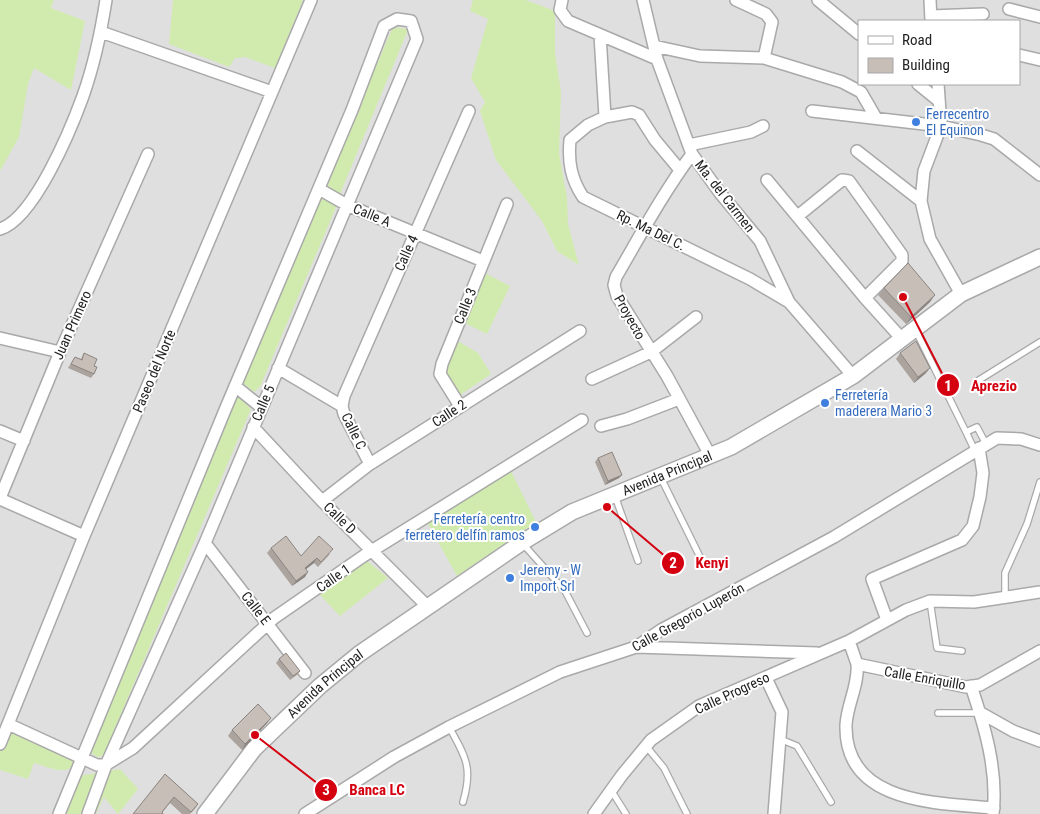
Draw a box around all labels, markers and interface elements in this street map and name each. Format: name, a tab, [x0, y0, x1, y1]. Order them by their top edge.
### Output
legend	[858, 20, 1020, 85]
text: Road	[902, 31, 932, 49]
text: Building	[902, 56, 950, 74]
place label: Ferrecentro El Equinon	[926, 106, 989, 138]
marker: Ferrecentro El Equinon	[910, 116, 922, 128]
street label: Ma. del Carmen	[692, 157, 758, 235]
street label: Calle A	[351, 200, 393, 230]
street label: Rp. Ma Del C.	[614, 207, 688, 253]
street label: Calle 4	[391, 232, 421, 274]
street label: Calle 3	[451, 285, 479, 327]
street label: Juan Primero	[50, 288, 94, 362]
street label: Proyecto	[611, 292, 649, 342]
street label: Paseo del Norte	[129, 327, 179, 415]
callout: Aprezio	[936, 370, 1027, 400]
text: 1	[944, 377, 952, 395]
text: Aprezio	[971, 377, 1017, 395]
street label: Calle 5	[248, 382, 278, 424]
place label: Ferretería maderera Mario 3	[835, 387, 932, 419]
street label: Calle 2	[429, 396, 469, 430]
marker: Ferretería maderera Mario 3	[819, 397, 831, 409]
street label: Calle C	[338, 410, 370, 452]
street label: Avenida Principal	[620, 448, 714, 499]
street label: Calle D	[320, 499, 360, 537]
place label: Ferretería centro ferretero delfín ramos	[405, 511, 525, 543]
marker: Ferretería centro ferretero delfín ramos	[529, 521, 541, 533]
callout: Kenyi	[661, 548, 739, 578]
text: 2	[669, 554, 677, 572]
text: Kenyi	[695, 554, 729, 572]
street label: Calle 1	[313, 561, 353, 595]
place label: Jeremy - W Import Srl	[520, 562, 581, 594]
marker: Jeremy - W Import Srl	[504, 572, 516, 584]
street label: Calle Gregorio Luperón	[629, 579, 747, 655]
street label: Calle E	[238, 588, 274, 628]
street label: Avenida Principal	[284, 646, 366, 721]
street label: Calle Enriquillo	[883, 663, 967, 693]
street label: Calle Progreso	[692, 669, 772, 717]
callout: Banca LC	[314, 775, 414, 805]
text: 3	[322, 781, 330, 799]
text: Banca LC	[349, 781, 405, 799]

